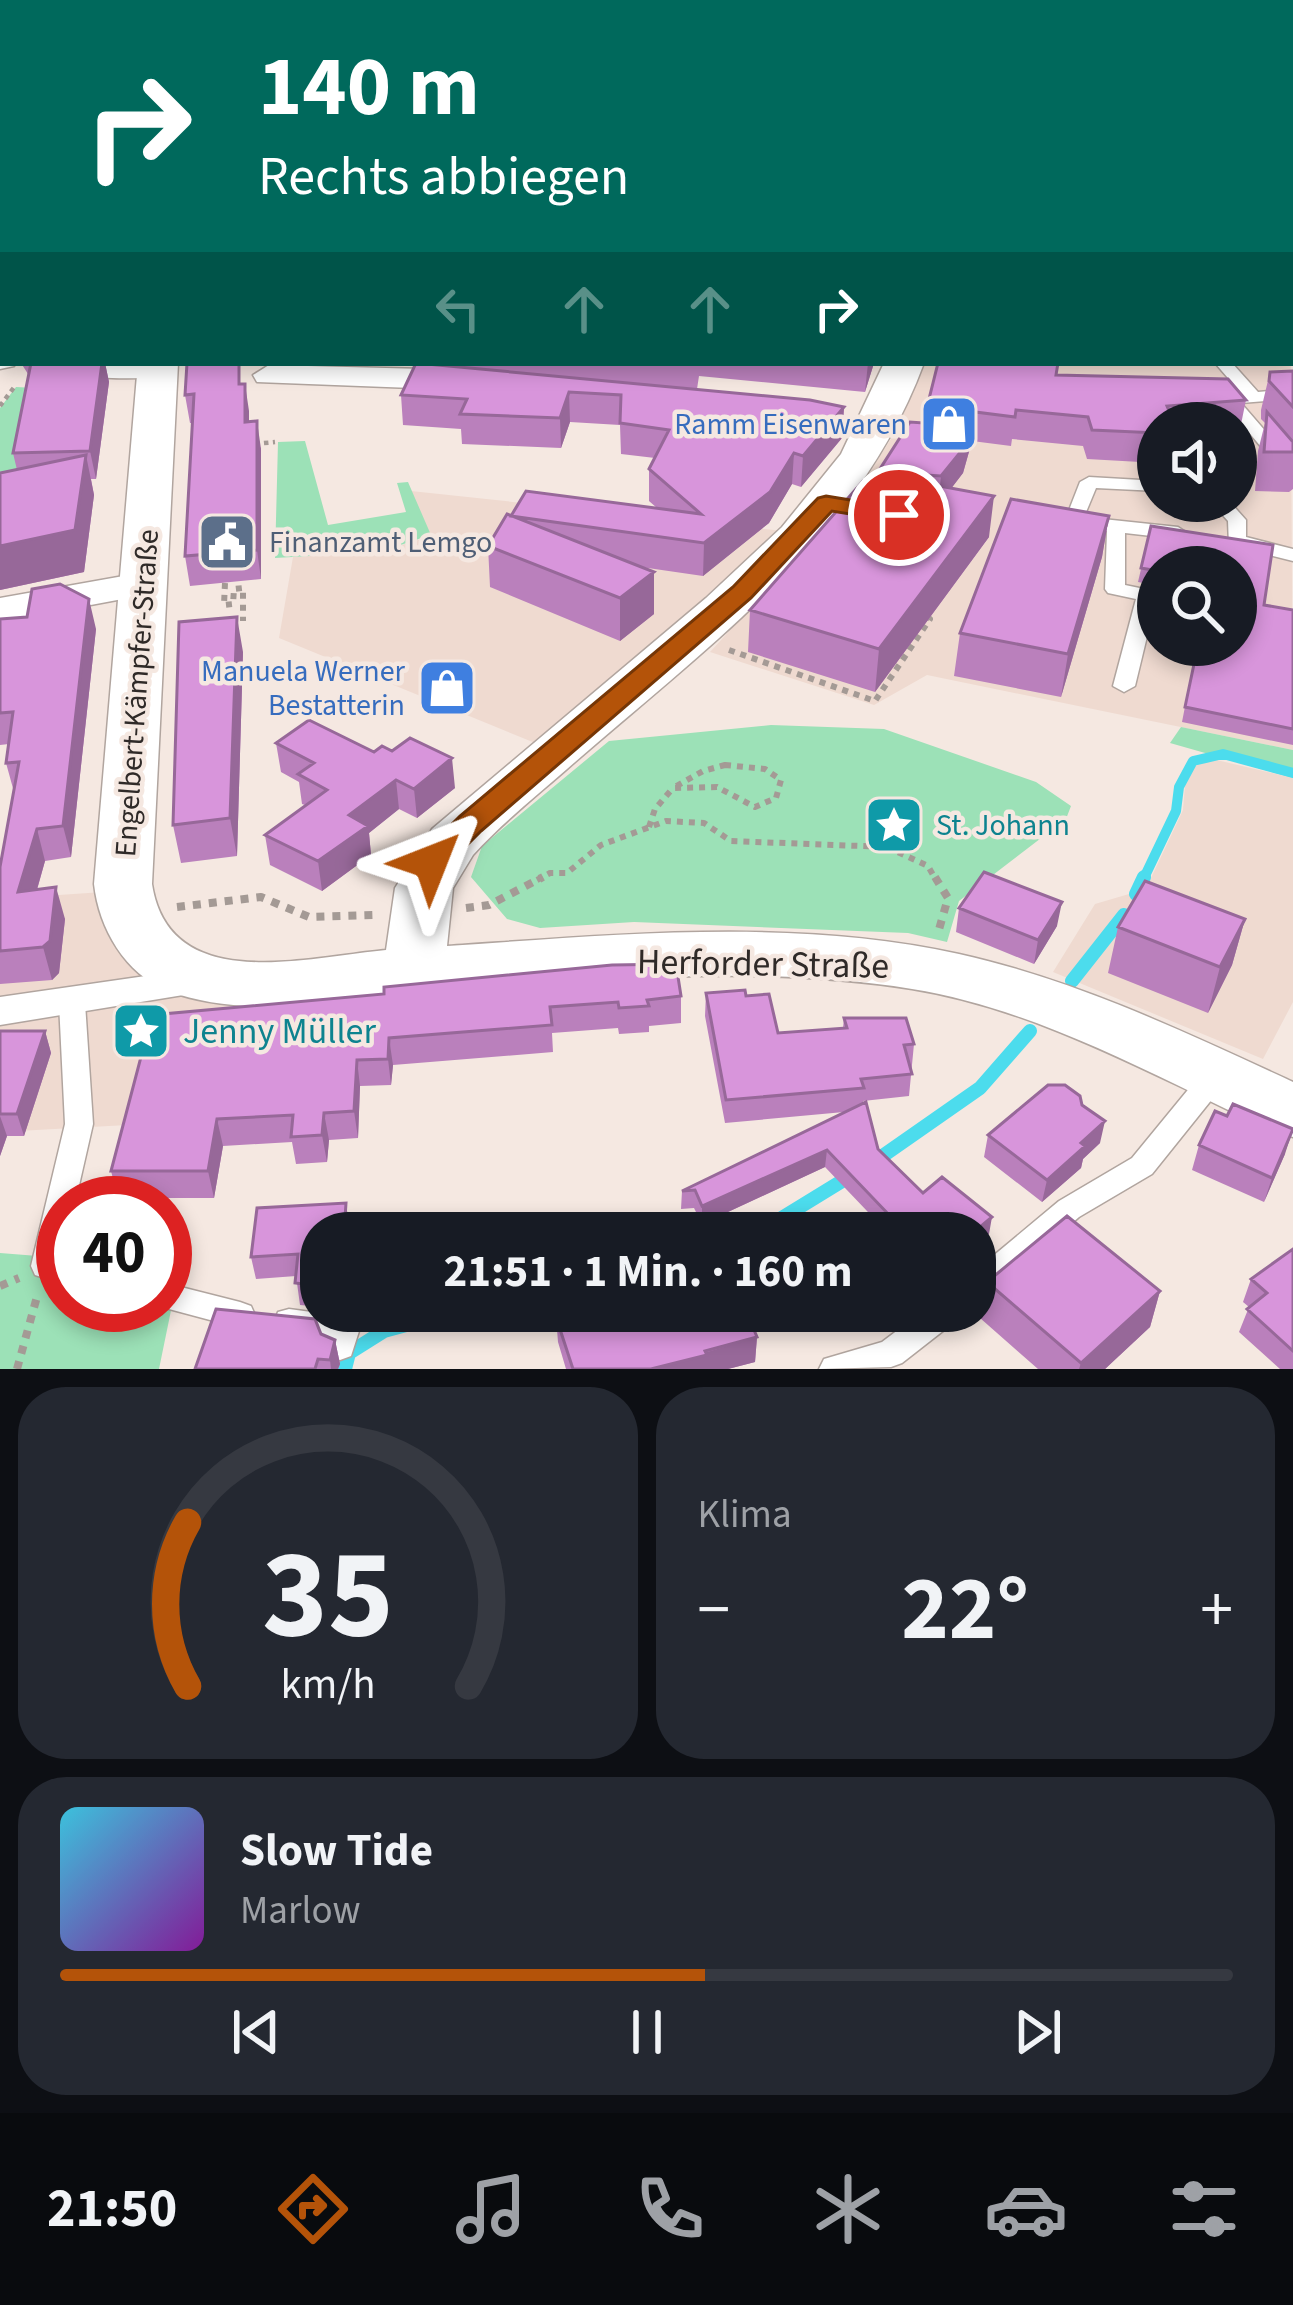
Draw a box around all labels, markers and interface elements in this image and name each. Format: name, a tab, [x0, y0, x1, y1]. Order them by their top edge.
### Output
text: 140 m	[258, 28, 480, 148]
icon: right	[60, 48, 216, 204]
text: Rechts abbiegen	[258, 139, 629, 216]
icon: left	[425, 276, 491, 342]
icon: ahead	[551, 276, 617, 342]
icon: ahead	[677, 276, 743, 342]
icon: right	[803, 276, 869, 342]
shop icon: Ramm Eisenwaren	[918, 393, 980, 455]
map controls	[1137, 402, 1257, 666]
button: sound	[1137, 402, 1257, 522]
place label: Ramm Eisenwaren	[674, 403, 907, 446]
pin	[848, 464, 950, 566]
icon: arrive	[866, 482, 932, 548]
public building icon: Finanzamt Lemgo	[196, 511, 258, 573]
place label: Finanzamt Lemgo	[269, 521, 492, 564]
street label: Engelbert-Kämpfer-Straße	[104, 528, 170, 858]
button: search	[1137, 546, 1257, 666]
place label: Manuela Werner Bestatterin	[201, 650, 406, 727]
shop icon: Manuela Werner Bestatterin	[416, 657, 478, 719]
place icon: St. Johann	[863, 794, 925, 856]
position arrow	[368, 799, 494, 925]
place label: St. Johann	[936, 804, 1070, 847]
street label: Herforder Straße	[637, 936, 889, 992]
place icon: Jenny Müller	[110, 1000, 172, 1062]
place label: Jenny Müller	[183, 1006, 376, 1057]
speed limit sign: 40	[36, 1176, 192, 1332]
text: 21:51 · 1 Min. · 160 m	[443, 1240, 853, 1304]
text: Klima	[698, 1487, 792, 1543]
text: 35	[262, 1507, 394, 1685]
text: 22°	[901, 1546, 1029, 1674]
text: −	[698, 1563, 730, 1657]
text: +	[1200, 1563, 1233, 1657]
text: km/h	[280, 1654, 375, 1715]
text: Slow Tide	[240, 1819, 433, 1883]
text: Marlow	[240, 1883, 361, 1939]
icon: previous	[223, 1999, 289, 2065]
icon: pause	[614, 1999, 680, 2065]
icon: next	[1005, 1999, 1071, 2065]
icon: directions	[271, 2167, 355, 2251]
icon: music	[449, 2167, 533, 2251]
icon: phone	[628, 2167, 712, 2251]
icon: climate	[806, 2167, 890, 2251]
icon: car	[984, 2167, 1068, 2251]
icon: filters	[1162, 2167, 1246, 2251]
text: 21:50	[47, 2171, 177, 2248]

